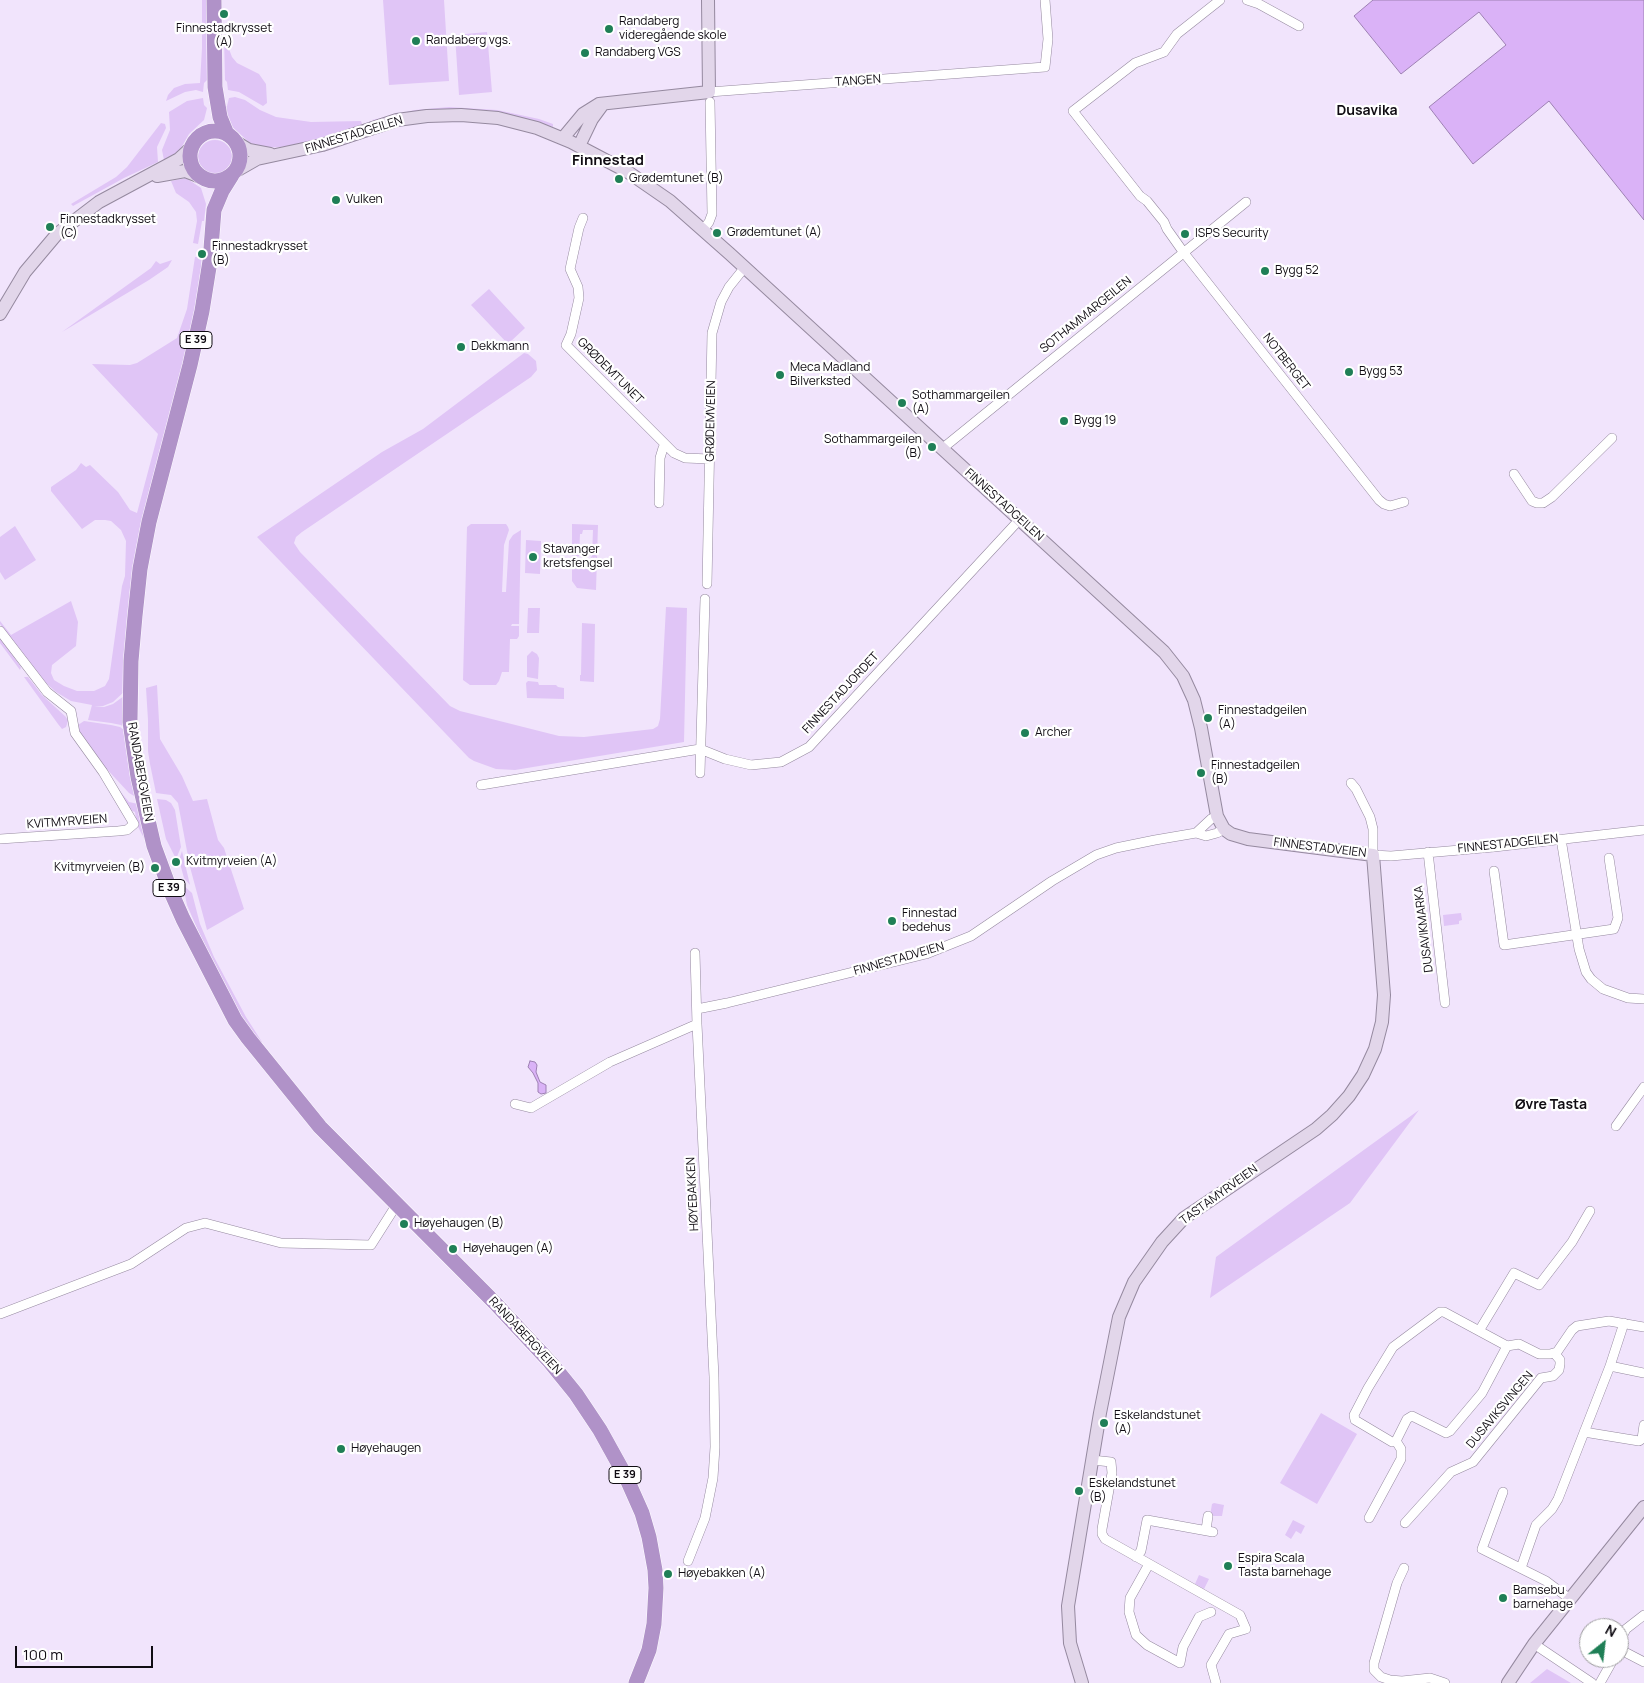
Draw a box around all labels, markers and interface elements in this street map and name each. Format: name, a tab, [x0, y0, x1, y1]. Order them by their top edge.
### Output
marker: Finnestadkrysset (A)	[218, 8, 230, 20]
place label: Randaberg videregående skole	[619, 15, 727, 43]
place label: Finnestadkrysset (A)	[176, 22, 272, 50]
marker: Randaberg videregående skole	[603, 23, 615, 35]
place label: Randaberg vgs.	[426, 34, 511, 48]
marker: Randaberg vgs.	[410, 35, 422, 47]
place label: Randaberg VGS	[595, 46, 681, 60]
marker: Randaberg VGS	[579, 47, 591, 59]
street label: TANGEN	[834, 72, 882, 90]
district label: Dusavika	[1336, 103, 1398, 119]
street label: FINNESTADGEILEN	[304, 113, 404, 157]
district label: Finnestad	[572, 152, 644, 170]
place label: Grødemtunet (B)	[629, 172, 724, 186]
marker: Grødemtunet (B)	[613, 173, 625, 185]
place label: Vulken	[346, 193, 383, 207]
marker: Vulken	[330, 194, 342, 206]
place label: Finnestadkrysset (C)	[60, 213, 156, 241]
marker: Finnestadkrysset (C)	[44, 221, 56, 233]
place label: Grødemtunet (A)	[727, 226, 822, 240]
marker: Grødemtunet (A)	[711, 227, 723, 239]
place label: ISPS Security	[1195, 227, 1269, 241]
marker: ISPS Security	[1179, 228, 1191, 240]
place label: Finnestadkrysset (B)	[212, 240, 308, 268]
marker: Finnestadkrysset (B)	[196, 248, 208, 260]
place label: Bygg 52	[1275, 264, 1319, 278]
marker: Bygg 52	[1259, 265, 1271, 277]
street label: SOTHAMMARGEILEN	[1037, 274, 1135, 356]
street label: NOTBERGET	[1259, 331, 1313, 393]
road number: E 39	[180, 332, 212, 348]
street label: GRØDEMTUNET	[574, 335, 646, 407]
place label: Dekkmann	[471, 340, 529, 354]
marker: Dekkmann	[455, 341, 467, 353]
place label: Meca Madland Bilverksted	[790, 361, 870, 389]
place label: Bygg 53	[1359, 365, 1403, 379]
marker: Bygg 53	[1343, 366, 1355, 378]
marker: Meca Madland Bilverksted	[774, 369, 786, 381]
street label: GRØDEMVEIEN	[703, 380, 719, 462]
place label: Sothammargeilen (A)	[912, 389, 1010, 417]
marker: Sothammargeilen (A)	[896, 397, 908, 409]
place label: Bygg 19	[1074, 414, 1116, 428]
marker: Bygg 19	[1058, 415, 1070, 427]
place label: Sothammargeilen (B)	[824, 433, 922, 461]
marker: Sothammargeilen (B)	[926, 441, 938, 453]
street label: FINNESTADGEILEN	[962, 466, 1046, 544]
place label: Stavanger kretsfengsel	[543, 543, 612, 571]
marker: Stavanger kretsfengsel	[527, 551, 539, 563]
street label: FINNESTADJORDET	[800, 649, 882, 737]
place label: Finnestadgeilen (A)	[1218, 704, 1307, 732]
marker: Finnestadgeilen (A)	[1202, 712, 1214, 724]
street label: RANDABERGVEIEN	[124, 721, 156, 823]
place label: Archer	[1035, 726, 1072, 740]
marker: Archer	[1019, 727, 1031, 739]
place label: Finnestadgeilen (B)	[1211, 759, 1300, 787]
marker: Finnestadgeilen (B)	[1195, 767, 1207, 779]
street label: KVITMYRVEIEN	[26, 812, 108, 832]
street label: FINNESTADGEILEN	[1457, 832, 1559, 856]
street label: FINNESTADVEIEN	[1273, 835, 1367, 861]
place label: Kvitmyrveien (A)	[186, 855, 277, 869]
marker: Kvitmyrveien (A)	[170, 856, 182, 868]
place label: Kvitmyrveien (B)	[54, 861, 145, 875]
marker: Kvitmyrveien (B)	[149, 862, 161, 874]
road number: E 39	[153, 880, 185, 896]
street label: DUSAVIKMARKA	[1412, 885, 1436, 973]
place label: Finnestad bedehus	[902, 907, 957, 935]
marker: Finnestad bedehus	[886, 915, 898, 927]
street label: FINNESTADVEIEN	[852, 939, 946, 979]
district label: Øvre Tasta	[1515, 1097, 1587, 1113]
street label: HØYEBAKKEN	[684, 1157, 702, 1231]
street label: TASTAMYRVEIEN	[1177, 1162, 1261, 1228]
place label: Høyehaugen (B)	[414, 1217, 504, 1231]
marker: Høyehaugen (B)	[398, 1218, 410, 1230]
place label: Høyehaugen (A)	[463, 1242, 553, 1256]
marker: Høyehaugen (A)	[447, 1243, 459, 1255]
street label: RANDABERGVEIEN	[485, 1294, 565, 1378]
street label: DUSAVIKSVINGEN	[1464, 1369, 1536, 1451]
place label: Eskelandstunet (A)	[1114, 1409, 1201, 1437]
marker: Eskelandstunet (A)	[1098, 1417, 1110, 1429]
place label: Høyehaugen	[351, 1442, 421, 1456]
marker: Høyehaugen	[335, 1443, 347, 1455]
road number: E 39	[609, 1466, 641, 1484]
place label: Eskelandstunet (B)	[1089, 1477, 1176, 1505]
marker: Eskelandstunet (B)	[1073, 1485, 1085, 1497]
place label: Espira Scala Tasta barnehage	[1238, 1552, 1331, 1580]
marker: Espira Scala Tasta barnehage	[1222, 1560, 1234, 1572]
place label: Høyebakken (A)	[678, 1567, 766, 1581]
marker: Høyebakken (A)	[662, 1568, 674, 1580]
place label: Bamsebu barnehage	[1513, 1584, 1573, 1612]
marker: Bamsebu barnehage	[1497, 1592, 1509, 1604]
north arrow	[1579, 1618, 1629, 1668]
text: N	[1602, 1620, 1620, 1641]
scale bar	[18, 1636, 155, 1668]
text: 100 m	[23, 1644, 63, 1665]

